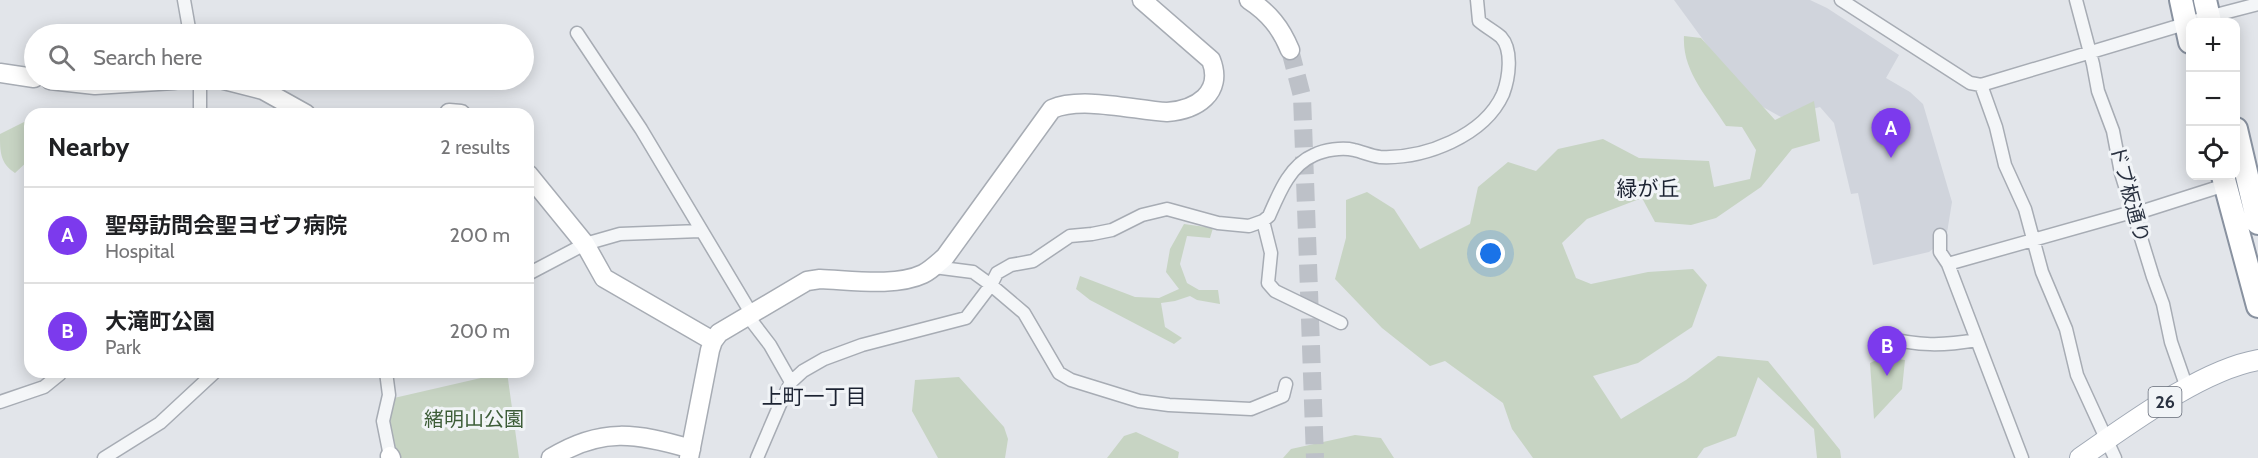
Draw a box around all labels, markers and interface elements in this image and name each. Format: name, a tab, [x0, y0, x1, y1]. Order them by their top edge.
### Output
map controls	[2186, 18, 2240, 180]
button: +	[2186, 18, 2240, 72]
search box	[24, 24, 534, 90]
icon: search	[45, 41, 78, 74]
text: Search here	[93, 44, 202, 71]
button: −	[2186, 72, 2240, 126]
pin: A	[1872, 108, 1910, 158]
button: locate	[2186, 126, 2240, 180]
text: Nearby	[48, 131, 129, 163]
text: 2 results	[440, 135, 510, 159]
street label: ドブ板通り	[2105, 143, 2155, 245]
district label: 緑が丘	[1617, 176, 1680, 201]
text: 聖母訪問会聖ヨゼフ病院	[105, 212, 347, 239]
text: A	[61, 223, 74, 247]
text: 200 m	[450, 223, 510, 247]
text: Hospital	[105, 239, 175, 263]
your location	[1476, 239, 1505, 268]
text: 大滝町公園	[105, 308, 215, 335]
text: B	[61, 319, 74, 343]
text: 200 m	[450, 319, 510, 343]
pin: B	[1868, 326, 1906, 376]
text: Park	[105, 335, 141, 359]
district label: 上町一丁目	[762, 384, 867, 409]
road number: 26	[2148, 387, 2182, 417]
park label: 緒明山公園	[424, 407, 524, 431]

